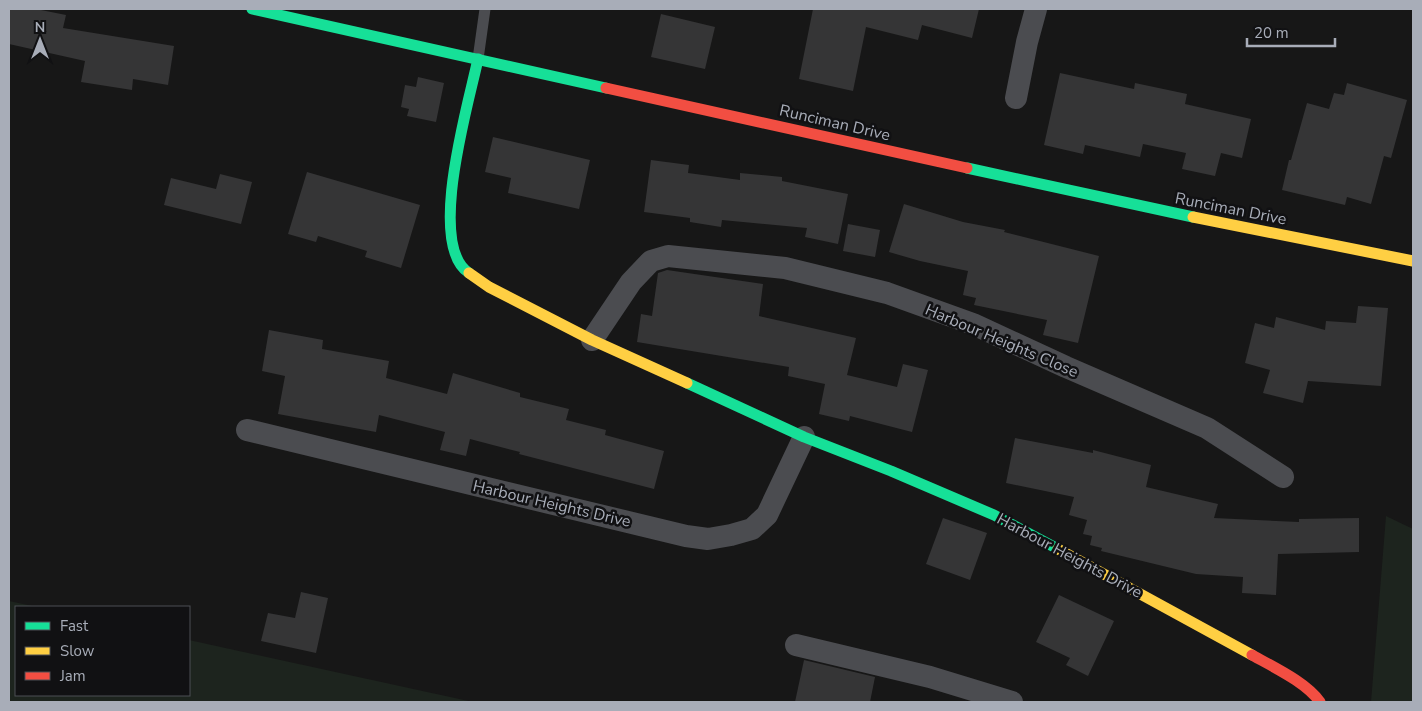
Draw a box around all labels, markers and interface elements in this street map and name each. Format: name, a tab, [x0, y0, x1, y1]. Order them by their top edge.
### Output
north arrow	[15, 15, 65, 65]
scale bar	[1247, 15, 1334, 47]
text: N	[35, 18, 45, 37]
text: 20 m	[1254, 23, 1289, 43]
street label: Runciman Drive	[777, 100, 892, 146]
street label: Runciman Drive	[1173, 187, 1288, 231]
street label: Harbour Heights Close	[922, 299, 1081, 383]
street label: Harbour Heights Drive	[471, 475, 633, 533]
street label: Harbour Heights Drive	[993, 508, 1146, 604]
legend	[15, 606, 190, 696]
text: Fast	[60, 616, 89, 636]
text: Slow	[60, 641, 95, 661]
text: Jam	[59, 666, 86, 686]

